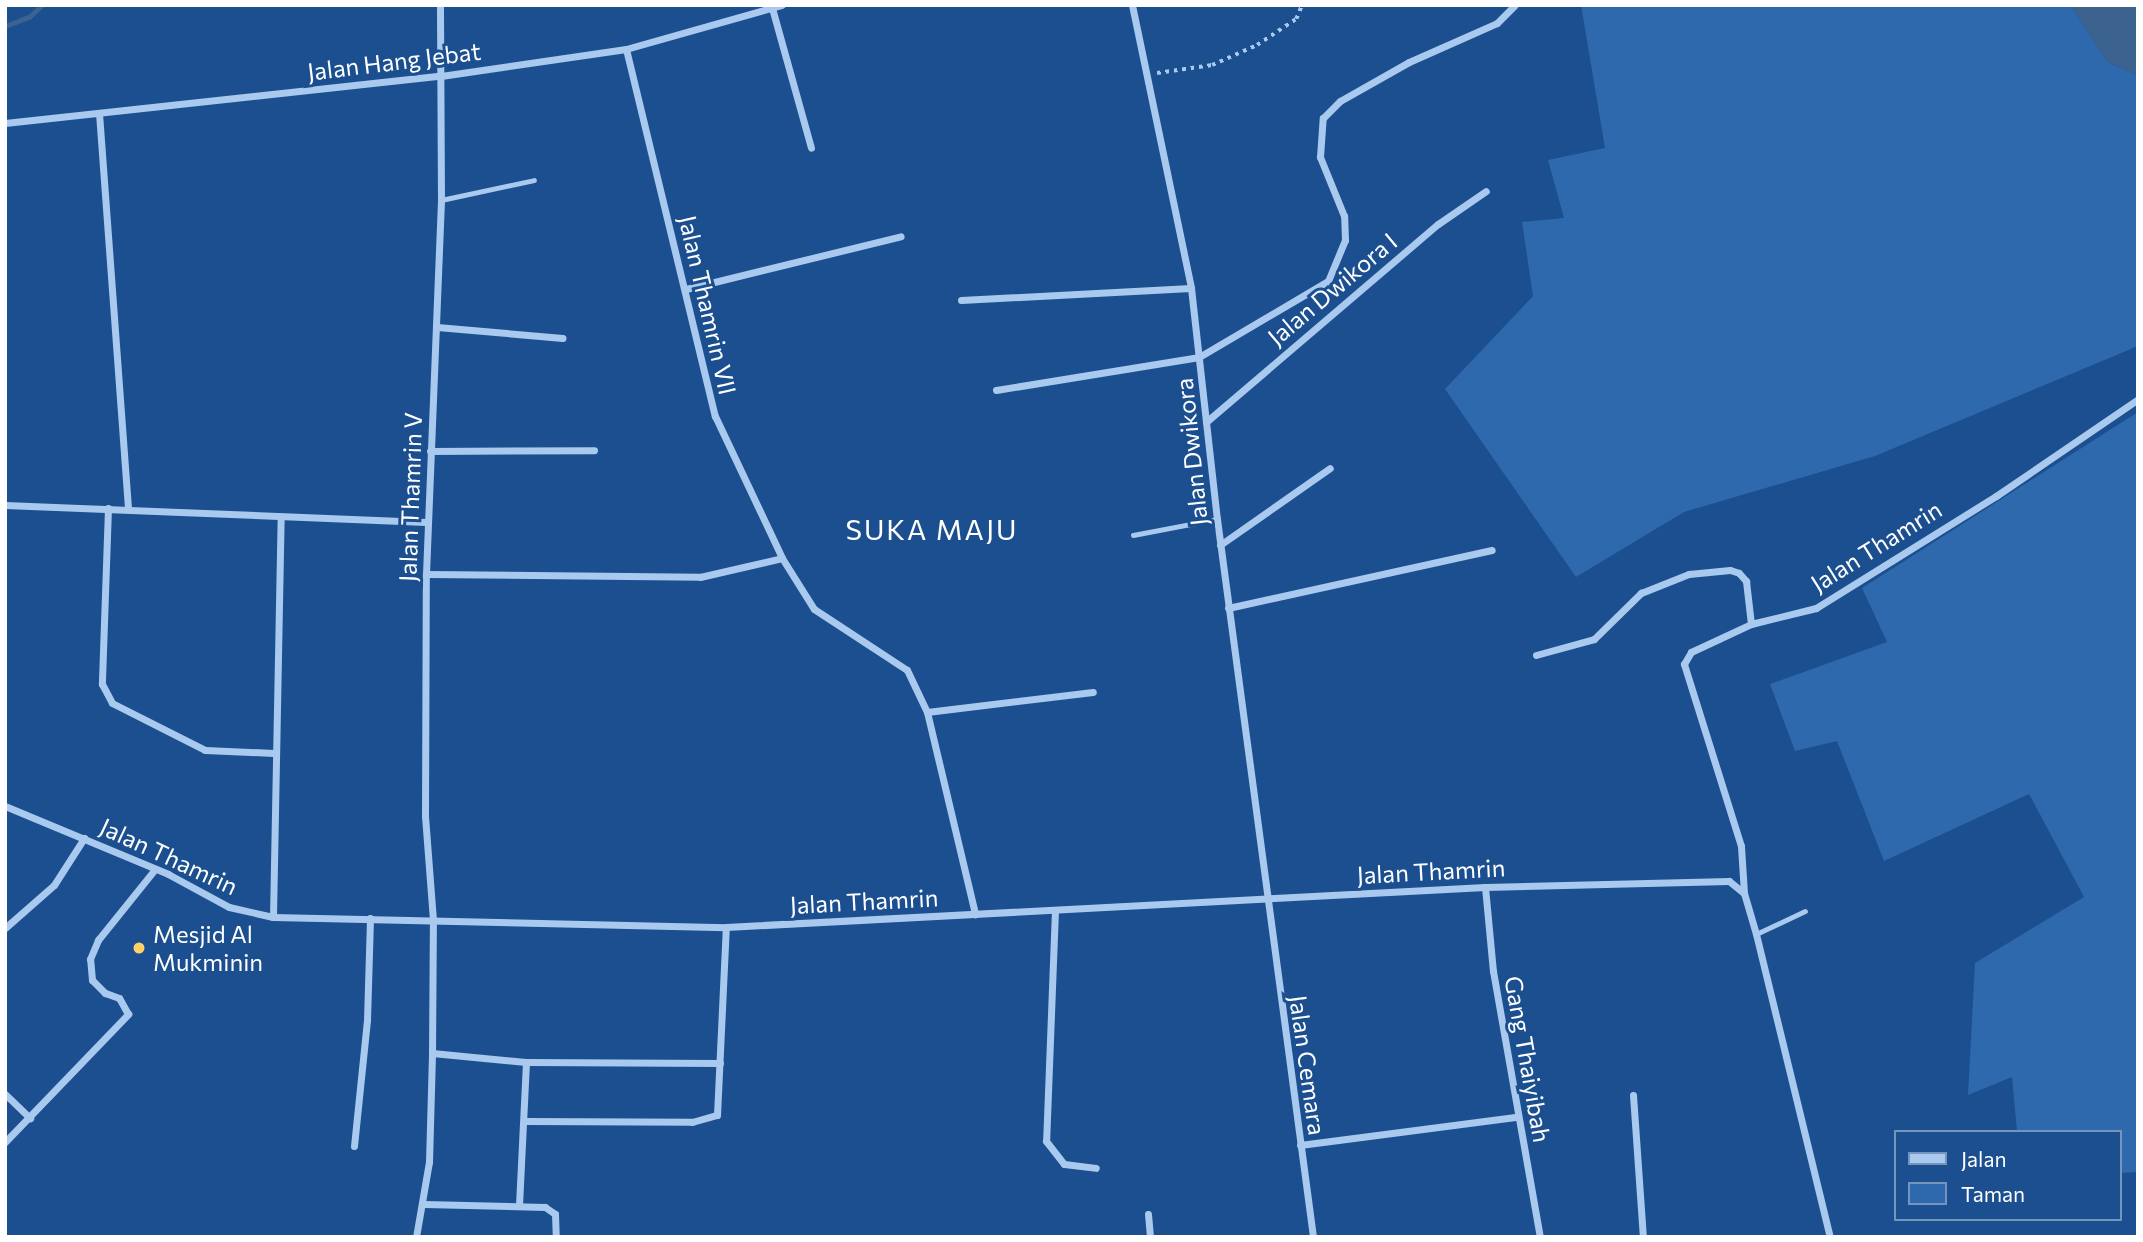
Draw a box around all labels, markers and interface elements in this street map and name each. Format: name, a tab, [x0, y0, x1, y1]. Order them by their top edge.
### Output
street label: Jalan Hang Jebat	[306, 36, 482, 86]
street label: Jalan Thamrin VII	[673, 213, 743, 397]
street label: Jalan Dwikora I	[1262, 227, 1402, 351]
street label: Jalan Dwikora	[1169, 377, 1213, 527]
street label: Jalan Thamrin V	[393, 412, 427, 582]
street label: Jalan Thamrin	[1805, 494, 1947, 598]
district label: SUKA MAJU	[847, 512, 1017, 546]
street label: Jalan Thamrin	[96, 812, 242, 900]
street label: Jalan Thamrin	[1356, 853, 1506, 889]
street label: Jalan Thamrin	[789, 883, 939, 919]
place label: Mesjid Al Mukminin	[153, 920, 263, 976]
marker: Mesjid Al Mukminin	[131, 940, 147, 956]
street label: Gang Thaiyibah	[1499, 974, 1557, 1144]
street label: Jalan Cemara	[1284, 993, 1332, 1137]
legend	[1895, 1130, 2122, 1221]
text: Jalan	[1961, 1146, 2006, 1171]
text: Taman	[1961, 1181, 2025, 1206]

